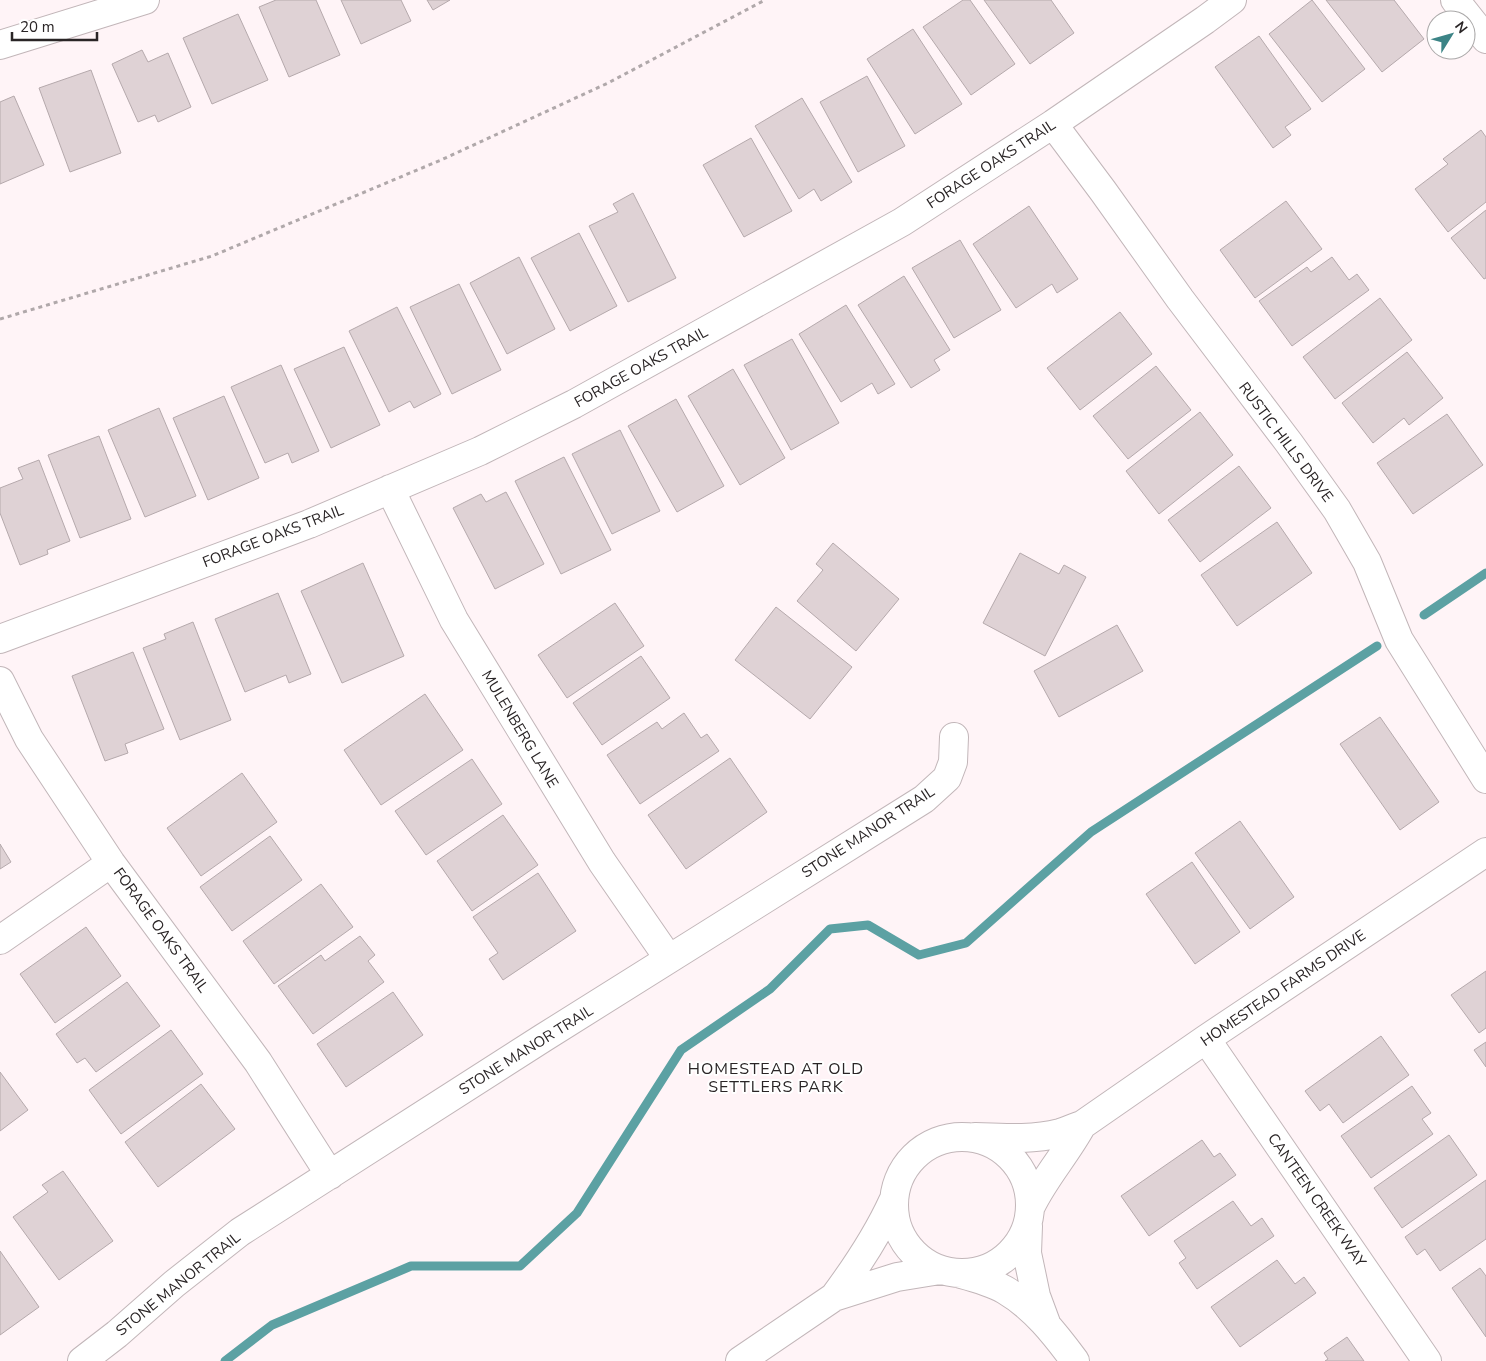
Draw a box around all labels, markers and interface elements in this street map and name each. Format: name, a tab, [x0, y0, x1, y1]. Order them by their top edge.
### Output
scale bar	[12, 10, 98, 42]
north arrow	[1426, 10, 1476, 60]
text: 20 m	[20, 17, 55, 37]
text: N	[1450, 18, 1472, 37]
street label: FORAGE OAKS TRAIL	[923, 115, 1059, 213]
street label: FORAGE OAKS TRAIL	[571, 322, 711, 412]
street label: RUSTIC HILLS DRIVE	[1234, 378, 1338, 506]
street label: FORAGE OAKS TRAIL	[200, 500, 346, 572]
street label: MULENBERG LANE	[477, 666, 563, 792]
street label: STONE MANOR TRAIL	[798, 781, 938, 883]
street label: FORAGE OAKS TRAIL	[109, 864, 213, 996]
street label: HOMESTEAD FARMS DRIVE	[1197, 925, 1369, 1051]
street label: STONE MANOR TRAIL	[455, 1001, 597, 1099]
district label: HOMESTEAD AT OLD SETTLERS PARK	[688, 1058, 864, 1098]
street label: CANTEEN CREEK WAY	[1263, 1129, 1371, 1272]
street label: STONE MANOR TRAIL	[112, 1228, 244, 1340]

